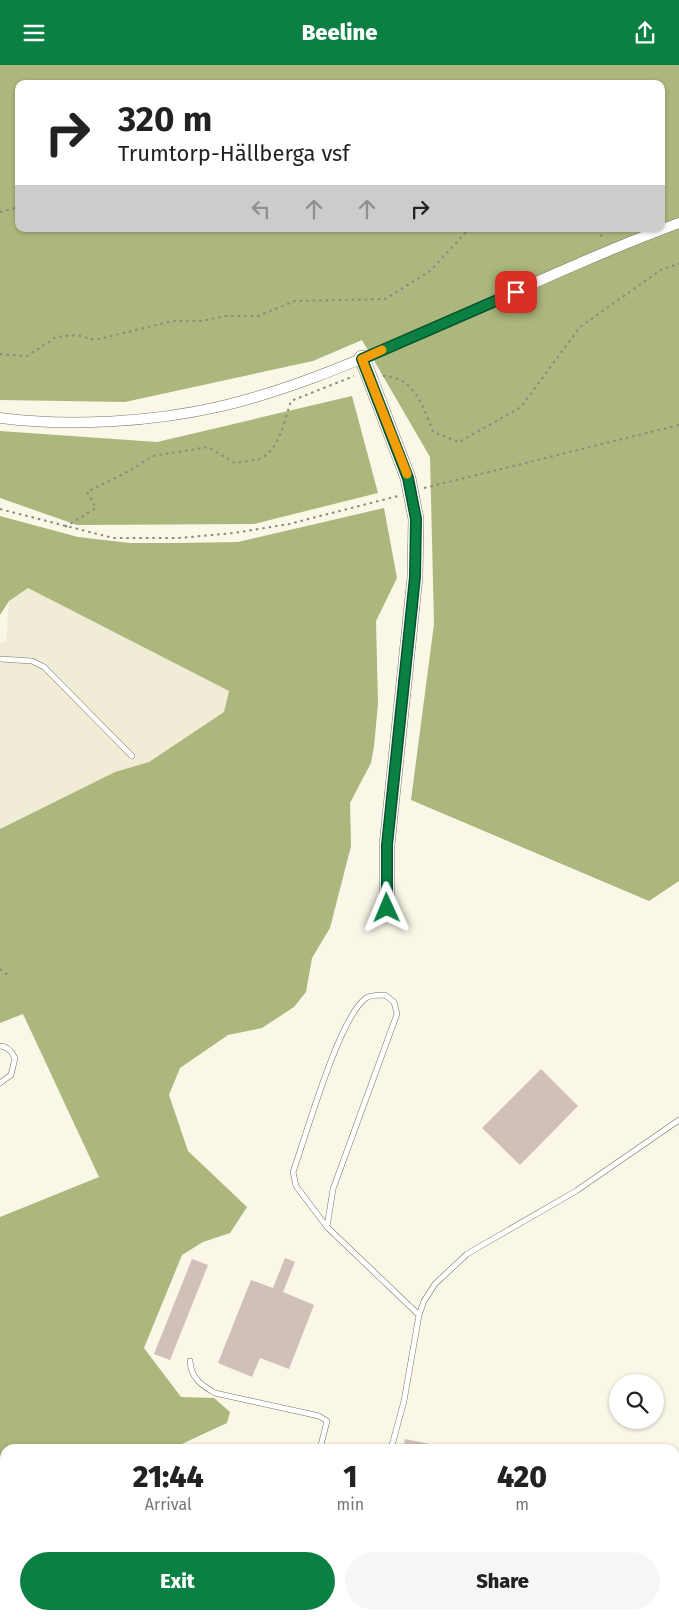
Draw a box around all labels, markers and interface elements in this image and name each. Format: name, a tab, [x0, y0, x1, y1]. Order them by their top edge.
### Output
icon: menu	[20, 19, 48, 47]
text: Beeline	[302, 19, 377, 46]
icon: share	[631, 19, 659, 47]
text: 320 m	[118, 98, 212, 140]
icon: right	[35, 100, 100, 165]
text: Trumtorp-Hällberga vsf	[118, 140, 350, 167]
icon: left	[247, 195, 275, 223]
icon: ahead	[300, 195, 328, 223]
icon: ahead	[353, 195, 381, 223]
icon: right	[406, 195, 434, 223]
pin	[495, 271, 537, 313]
icon: arrive	[502, 278, 530, 306]
position arrow	[360, 881, 412, 933]
map controls	[609, 1374, 664, 1429]
button: search	[609, 1374, 664, 1429]
text: 21:44	[133, 1459, 204, 1495]
text: 1	[343, 1459, 357, 1495]
text: 420	[497, 1459, 547, 1495]
text: Arrival	[145, 1495, 192, 1514]
text: min	[337, 1495, 364, 1514]
text: m	[515, 1495, 529, 1514]
button: Exit	[20, 1552, 335, 1610]
button: Share	[345, 1552, 660, 1610]

